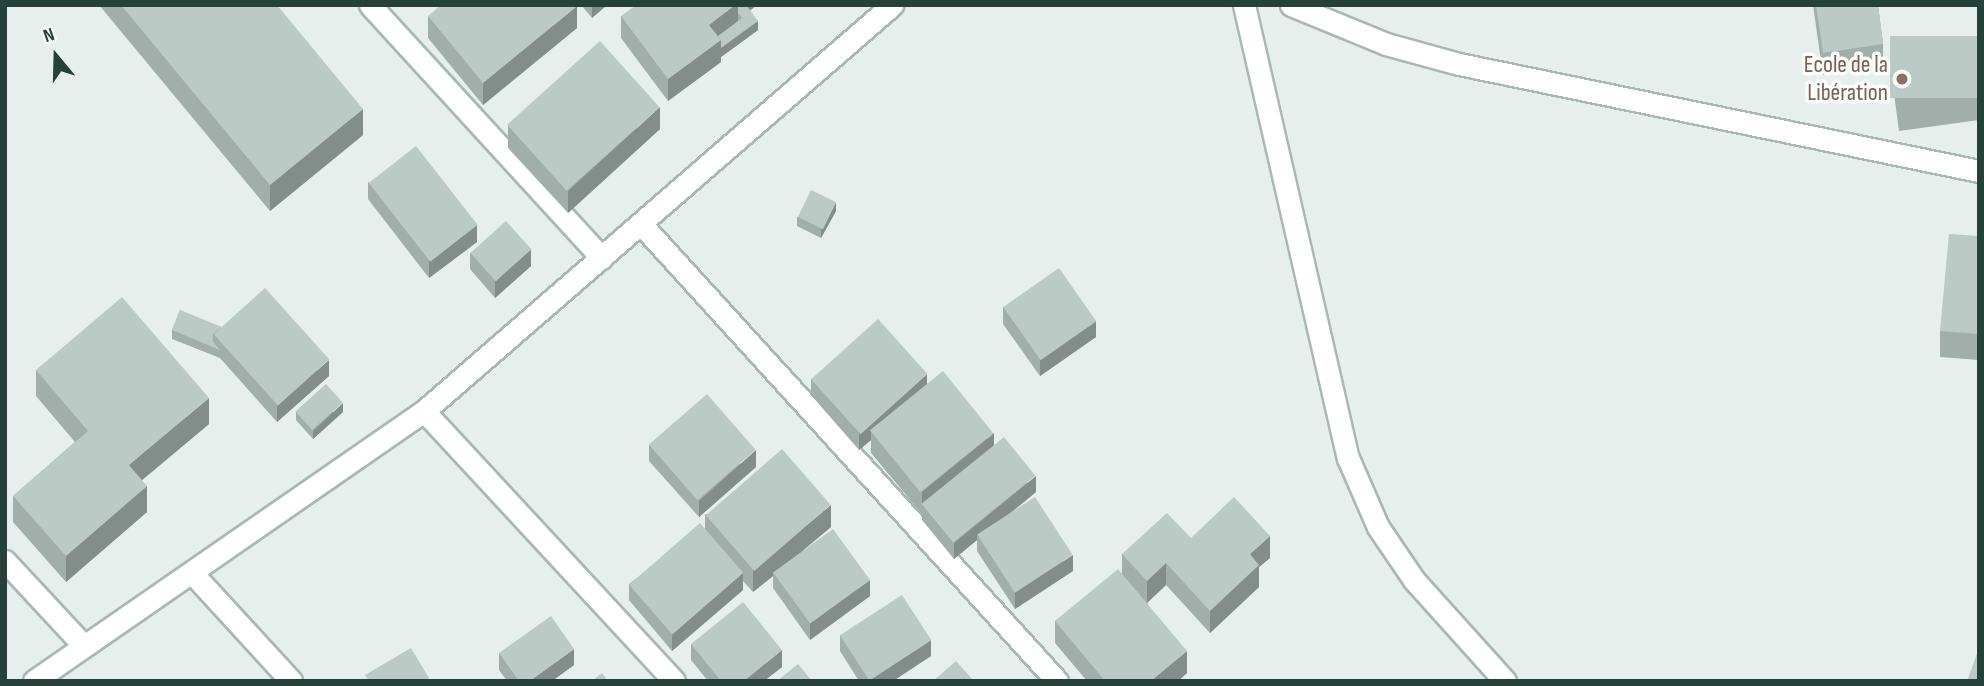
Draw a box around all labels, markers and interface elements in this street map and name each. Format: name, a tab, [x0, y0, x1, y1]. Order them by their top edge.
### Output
north arrow	[21, 21, 91, 91]
text: N	[40, 23, 58, 48]
place label: Ecole de la Libération	[1804, 51, 1888, 107]
marker: Ecole de la Libération	[1894, 71, 1910, 87]

